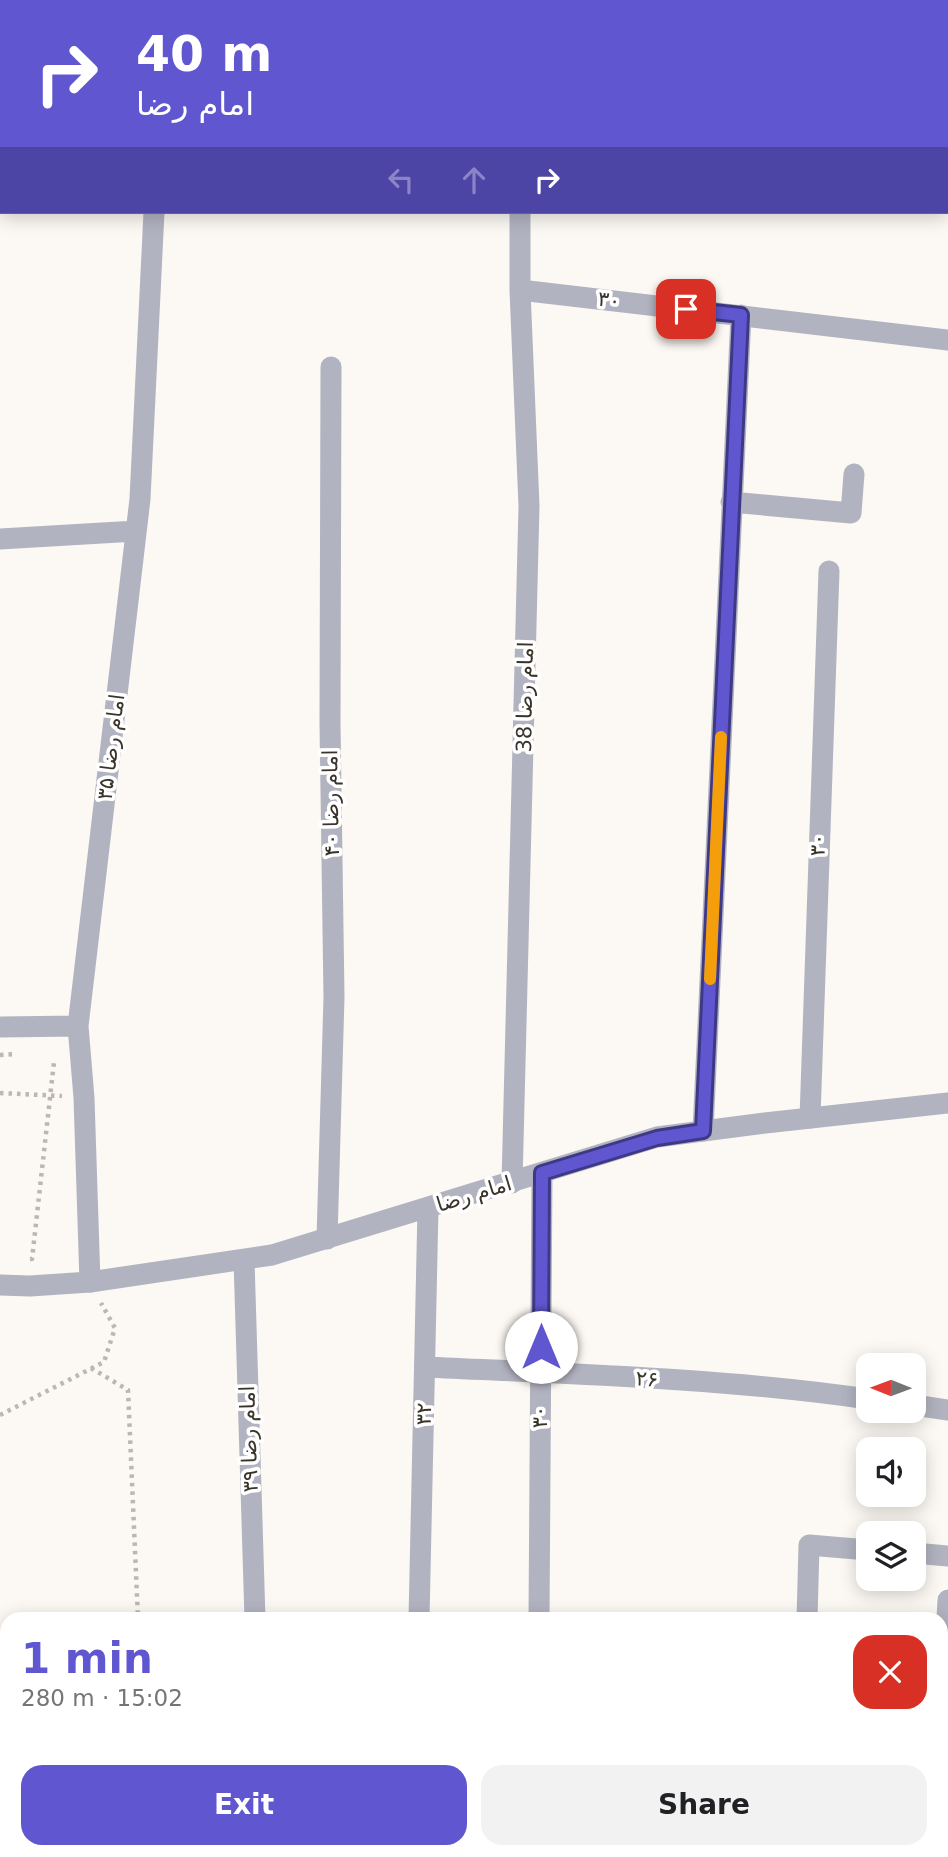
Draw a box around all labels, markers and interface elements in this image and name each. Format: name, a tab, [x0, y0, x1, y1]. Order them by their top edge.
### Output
text: 40 m	[136, 26, 272, 83]
icon: right	[21, 28, 112, 119]
text: امام رضا	[136, 85, 254, 123]
icon: left	[382, 161, 420, 199]
icon: ahead	[455, 161, 493, 199]
icon: right	[528, 161, 566, 199]
pin	[656, 279, 716, 339]
street label: ۳۰	[596, 287, 622, 313]
icon: arrive	[667, 290, 705, 328]
street label: امام رضا 38	[512, 641, 538, 753]
street label: امام رضا ۳۵	[93, 693, 129, 801]
street label: امام رضا ۴۰	[318, 749, 344, 857]
street label: ۳۰	[806, 833, 830, 857]
street label: امام رضا	[433, 1171, 515, 1217]
position arrow	[504, 1310, 578, 1384]
north arrow	[856, 1353, 926, 1423]
map controls	[856, 1353, 926, 1591]
street label: ۲۶	[635, 1366, 659, 1392]
street label: امام رضا ۳۹	[235, 1385, 263, 1493]
street label: ۳۲	[412, 1403, 436, 1425]
street label: ۳۰	[528, 1406, 552, 1428]
button: sound	[856, 1437, 926, 1507]
button: layers	[856, 1521, 926, 1591]
text: 1 min	[21, 1634, 153, 1683]
button: close	[853, 1635, 927, 1709]
text: 280 m · 15:02	[21, 1685, 183, 1711]
button: Exit	[21, 1765, 467, 1845]
button: Share	[481, 1765, 927, 1845]

